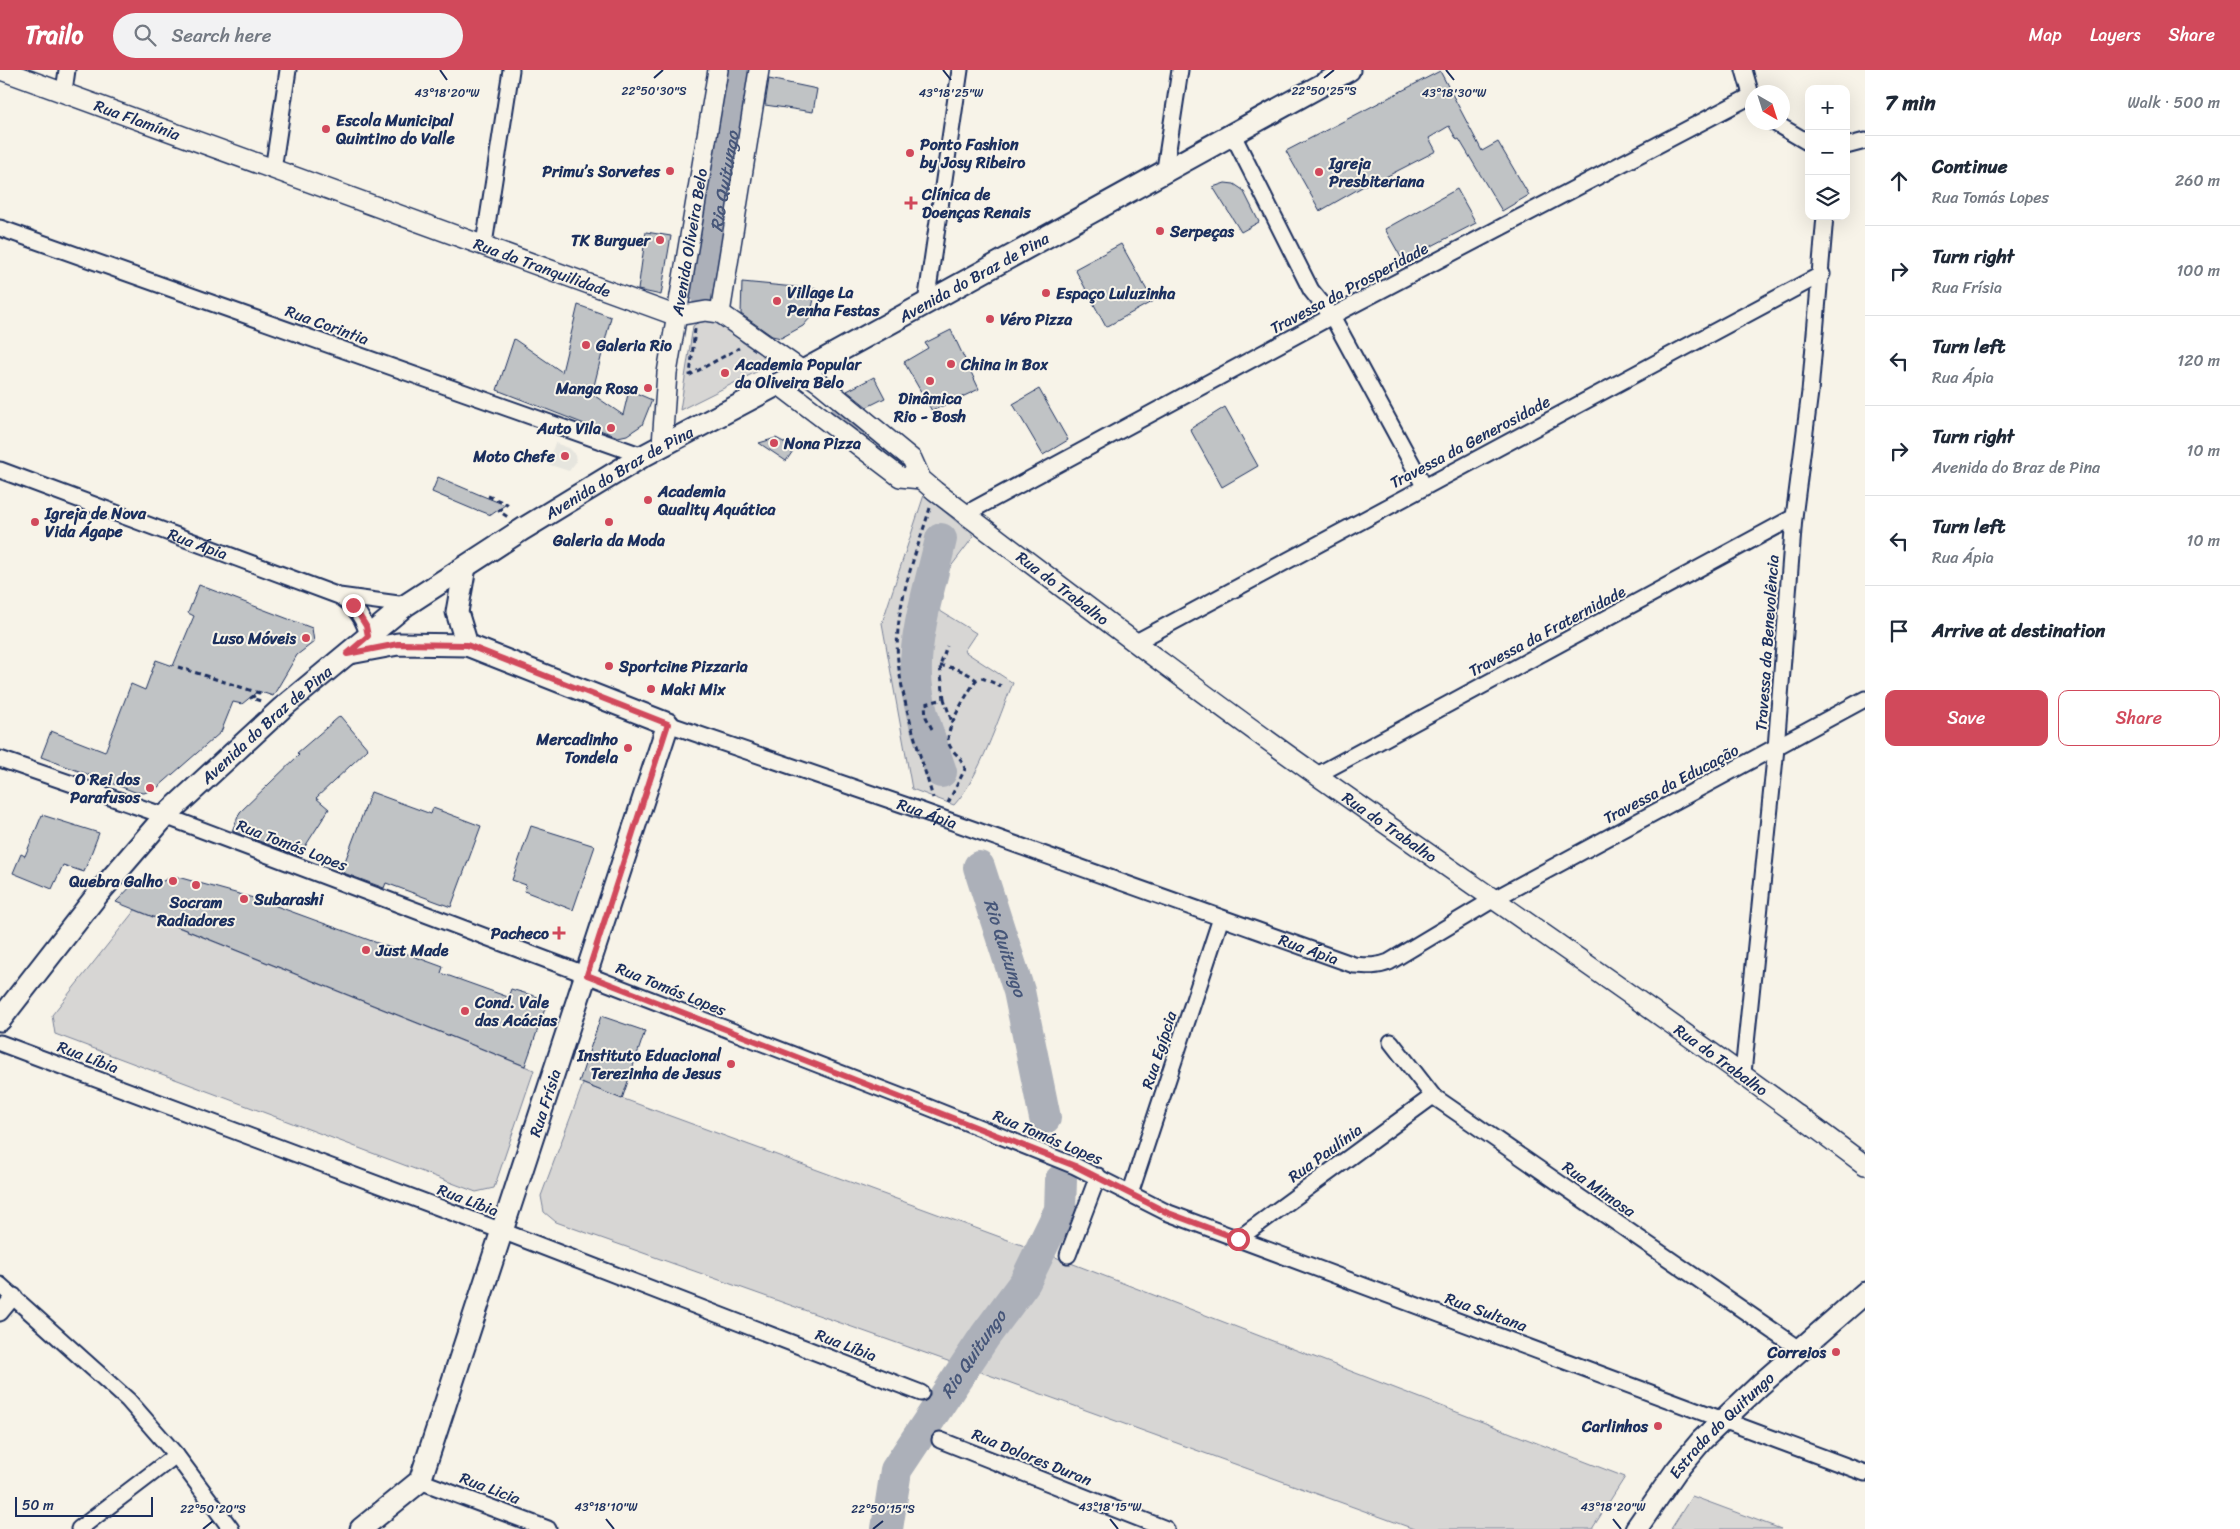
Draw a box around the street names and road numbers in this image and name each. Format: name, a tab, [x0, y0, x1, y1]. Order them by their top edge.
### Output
street label: Rua Flamínia	[90, 91, 185, 149]
street label: Avenida Oliveira Belo	[662, 166, 716, 319]
street label: Avenida do Braz de Pina	[892, 223, 1055, 331]
street label: Rua da Tranquilidade	[469, 229, 615, 305]
street label: Travessa da Prosperidade	[1265, 234, 1434, 342]
street label: Rua Corintia	[281, 297, 373, 353]
street label: Travessa da Generosidade	[1384, 387, 1556, 497]
street label: Avenida do Braz de Pina	[538, 417, 699, 528]
street label: Rua Ápia	[164, 519, 232, 568]
street label: Rua do Trabalho	[1010, 543, 1116, 633]
street label: Travessa da Benevolência	[1746, 554, 1788, 732]
street label: Travessa da Fraternidade	[1463, 577, 1631, 685]
street label: Avenida do Braz de Pina	[193, 657, 339, 792]
street label: Travessa da Educação	[1598, 736, 1744, 832]
street label: Rua do Trabalho	[1336, 783, 1444, 870]
street label: Rua Ápia	[893, 789, 961, 837]
street label: Rua Tomás Lopes	[232, 811, 352, 880]
street label: Rua Ápia	[1275, 925, 1343, 973]
street label: Rua Tomás Lopes	[611, 954, 731, 1025]
street label: Rua Egípcia	[1133, 1006, 1186, 1093]
street label: Rua do Trabalho	[1668, 1015, 1775, 1104]
street label: Rua Líbia	[53, 1032, 123, 1082]
street label: Rua Frísia	[520, 1065, 570, 1141]
street label: Rua Tomás Lopes	[989, 1101, 1108, 1173]
street label: Rua Paulínia	[1281, 1116, 1369, 1190]
street label: Rua Mimosa	[1556, 1153, 1643, 1226]
street label: Rua Líbia	[433, 1175, 503, 1225]
street label: Rua Sultana	[1441, 1284, 1532, 1341]
street label: Rua Líbia	[811, 1320, 881, 1370]
street label: Estrada do Quitungo	[1660, 1364, 1781, 1485]
street label: Rua Dolores Duran	[967, 1420, 1097, 1494]
street label: Rua Licia	[456, 1463, 525, 1513]

